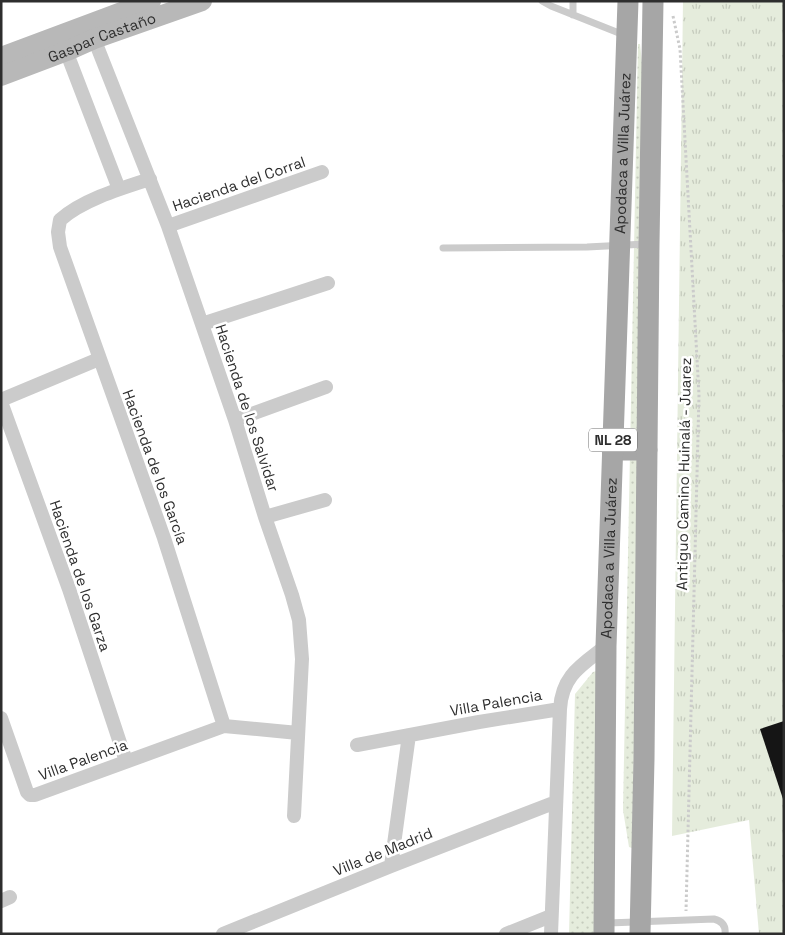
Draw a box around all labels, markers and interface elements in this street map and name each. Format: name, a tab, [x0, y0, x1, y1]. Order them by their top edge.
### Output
street label: Gaspar Castaño	[45, 8, 158, 66]
street label: Apodaca a Villa Juárez	[610, 72, 635, 234]
street label: Hacienda del Corral	[170, 152, 308, 215]
street label: Hacienda de los Salvidar	[211, 321, 284, 495]
street label: Antiguo Camino Huinalá - Juarez	[672, 357, 695, 591]
street label: Hacienda de los García	[119, 387, 192, 547]
road number: NL 28	[589, 428, 637, 452]
street label: Apodaca a Villa Juárez	[596, 477, 621, 639]
street label: Hacienda de los Garza	[46, 498, 115, 654]
street label: Villa Palencia	[448, 685, 544, 720]
street label: Villa Palencia	[36, 735, 130, 784]
street label: Villa de Madrid	[330, 823, 435, 880]

